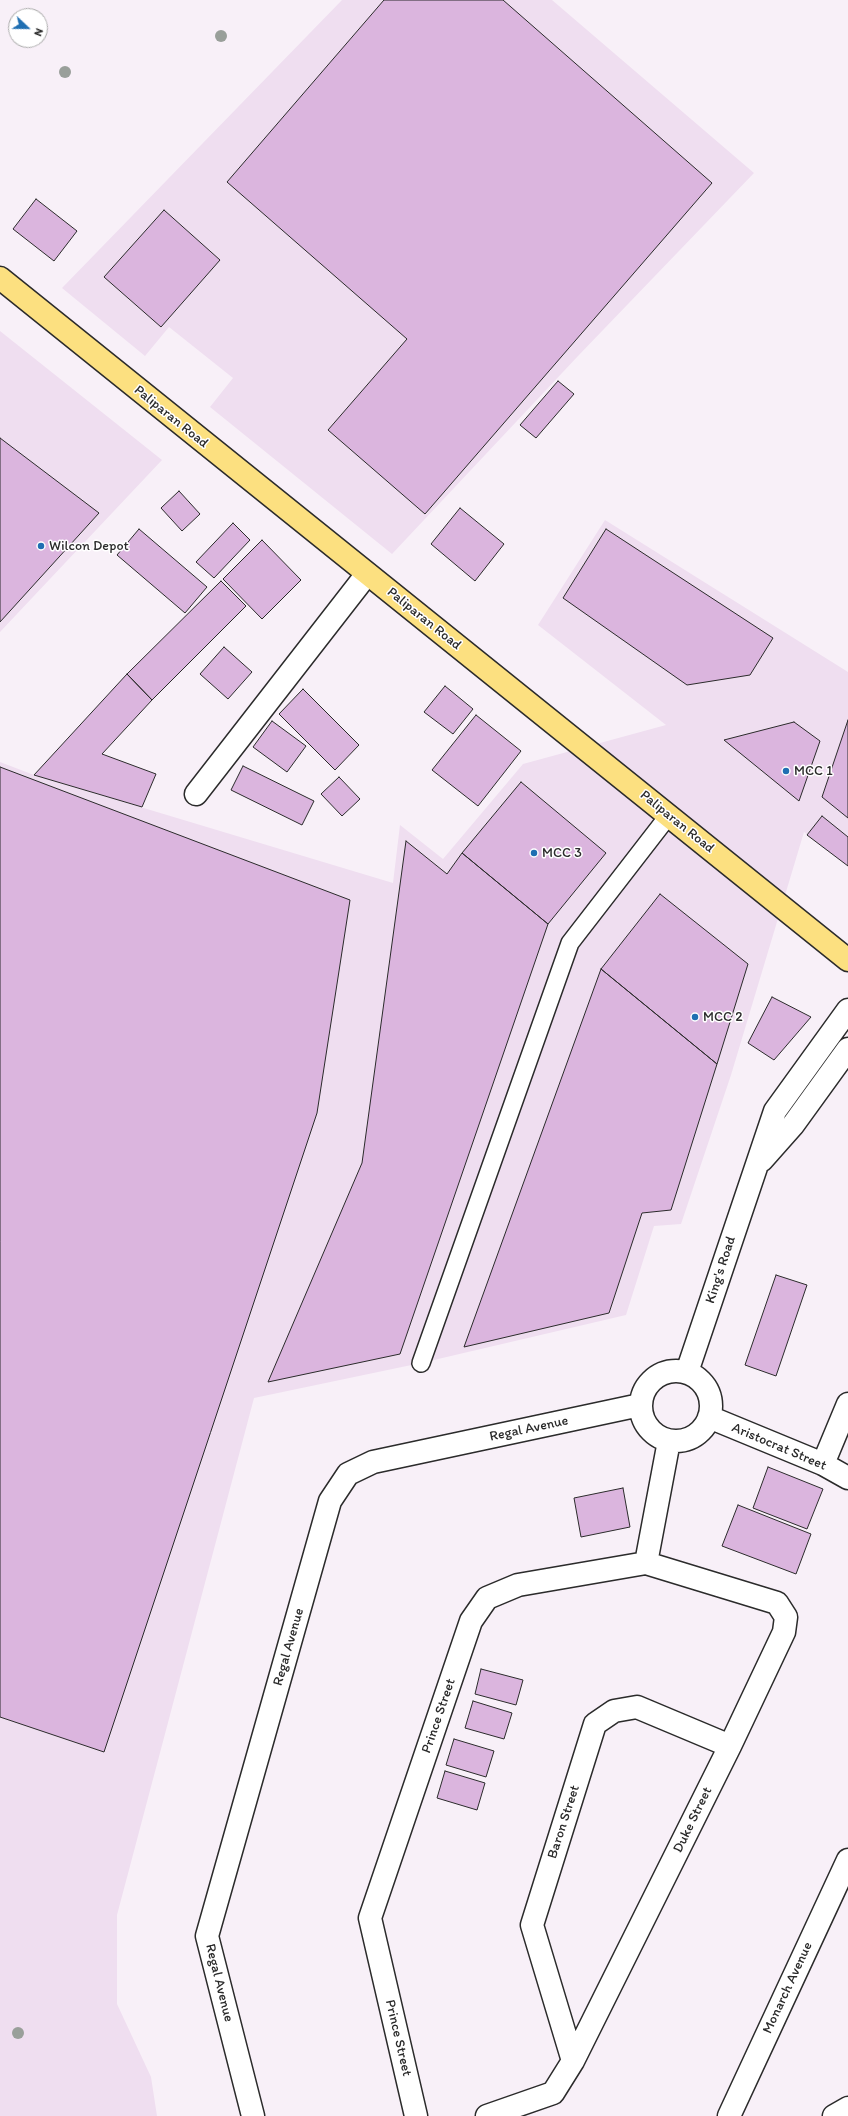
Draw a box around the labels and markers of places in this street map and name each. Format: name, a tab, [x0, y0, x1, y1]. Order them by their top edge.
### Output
place label: Wilcon Depot	[49, 538, 129, 554]
marker: Wilcon Depot	[36, 541, 46, 551]
place label: MCC 1	[794, 763, 833, 779]
marker: MCC 1	[781, 766, 791, 776]
place label: MCC 3	[542, 845, 582, 861]
marker: MCC 3	[529, 848, 539, 858]
place label: MCC 2	[703, 1009, 743, 1025]
marker: MCC 2	[690, 1012, 700, 1022]

